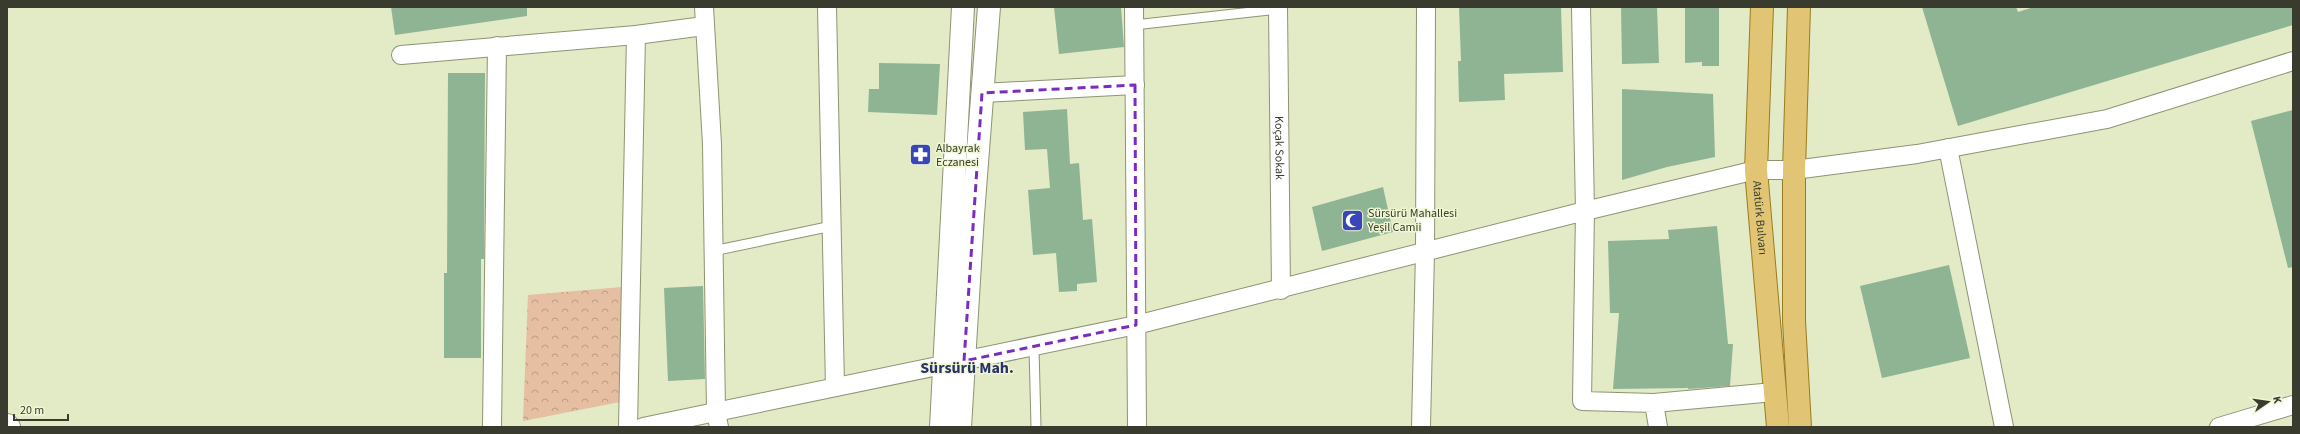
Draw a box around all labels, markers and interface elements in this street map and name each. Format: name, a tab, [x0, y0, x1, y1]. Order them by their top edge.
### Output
street label: Koçak Sokak	[1270, 116, 1288, 180]
place label: Albayrak Eczanesi	[936, 140, 980, 171]
pharmacy icon: Albayrak Eczanesi	[907, 142, 933, 168]
street label: Atatürk Bulvarı	[1748, 180, 1771, 256]
place label: Sürsürü Mahallesi Yeşil Camii	[1367, 205, 1457, 236]
mosque icon: Sürsürü Mahallesi Yeşil Camii	[1339, 207, 1365, 233]
district label: Sürsürü Mah.	[920, 357, 1014, 379]
north arrow	[2248, 382, 2288, 422]
text: K	[2269, 395, 2285, 405]
scale bar	[14, 396, 68, 422]
text: 20 m	[20, 402, 44, 419]

